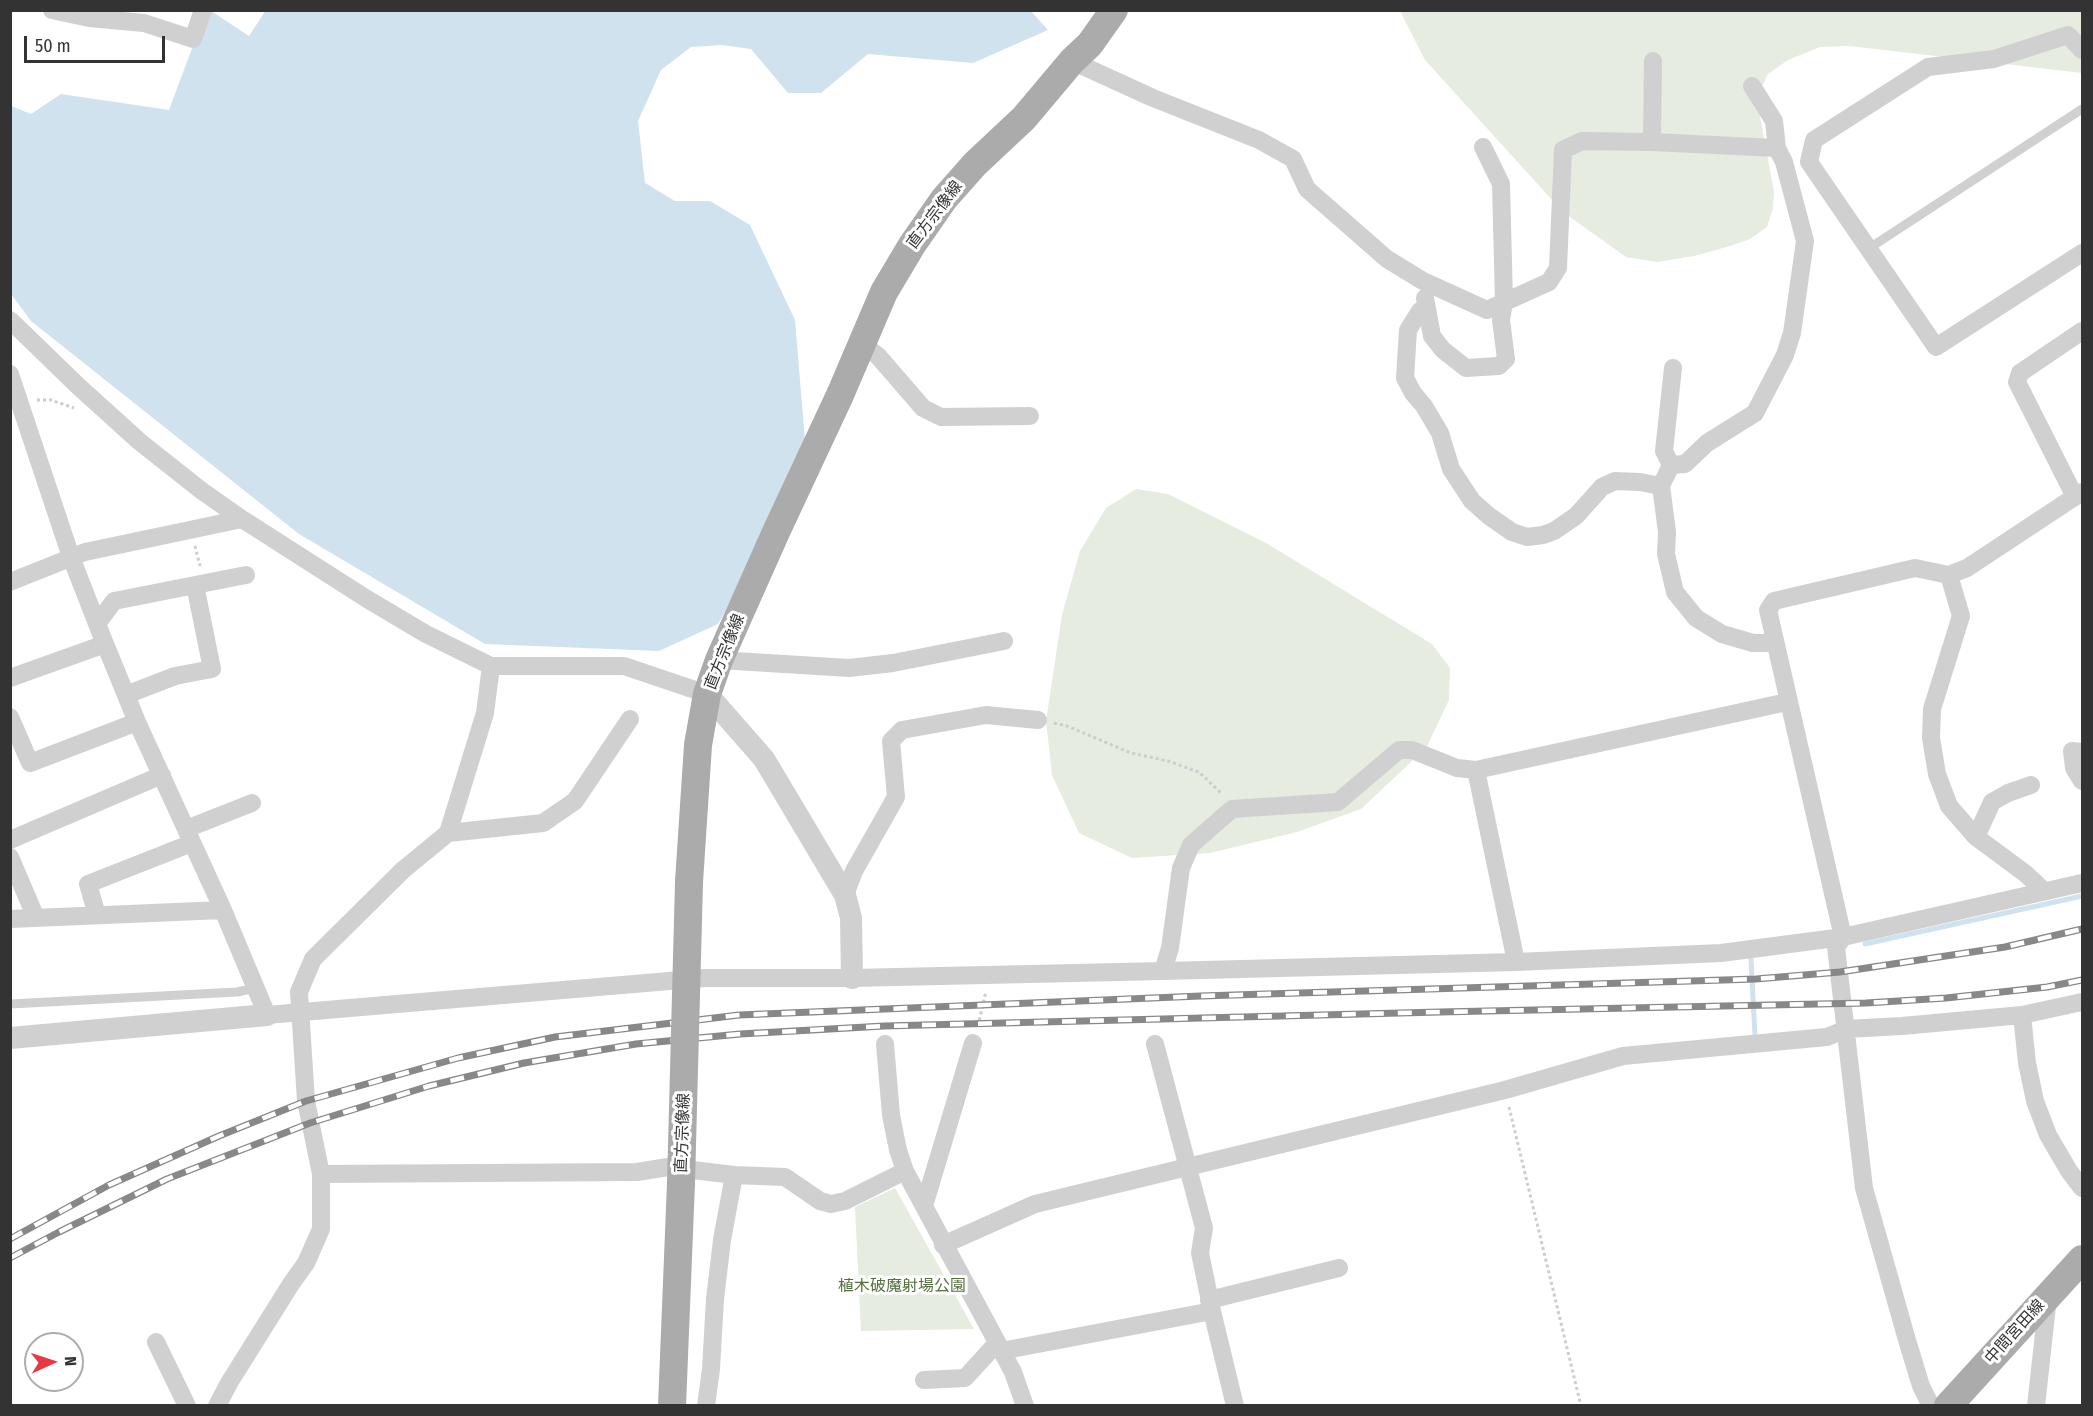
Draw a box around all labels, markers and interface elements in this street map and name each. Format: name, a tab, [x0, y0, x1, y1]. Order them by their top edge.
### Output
scale bar	[27, 24, 168, 62]
text: 50 m	[35, 35, 71, 57]
street label: 直方宗像線	[903, 177, 967, 253]
street label: 直方宗像線	[701, 611, 749, 693]
street label: 直方宗像線	[672, 1093, 694, 1173]
park label: 植木破魔射場公園	[838, 1277, 966, 1297]
street label: 中間宮田線	[1981, 1296, 2049, 1368]
north arrow	[24, 1332, 84, 1392]
text: N	[61, 1356, 80, 1366]

